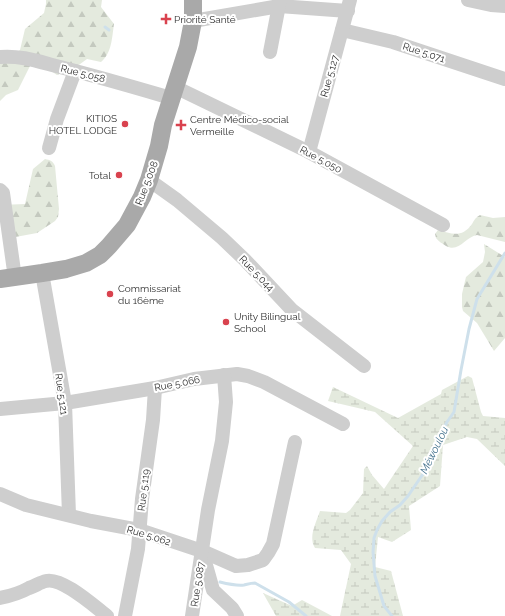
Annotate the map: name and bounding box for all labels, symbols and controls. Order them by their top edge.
marker: Priorité Santé [161,14,171,24]
place label: Priorité Santé [174,14,236,25]
street label: Rue 5.071 [401,40,447,65]
street label: Rue 5.127 [318,53,341,98]
street label: Rue 5.058 [59,63,106,84]
place label: KITIOS HOTEL LODGE [49,113,117,136]
place label: Centre Médico-social Vermeille [190,114,289,137]
marker: KITIOS HOTEL LODGE [120,119,130,129]
marker: Centre Médico-social Vermeille [175,119,187,131]
street label: Rue 5.050 [298,144,344,175]
street label: Rue 5.008 [133,160,160,207]
place label: Total [89,170,111,181]
marker: Total [114,170,124,180]
street label: Rue 5.044 [237,253,277,294]
place label: Commissariat du 16ème [118,283,182,306]
marker: Commissariat du 16ème [105,289,115,299]
place label: Unity Bilingual School [234,311,301,334]
marker: Unity Bilingual School [221,317,231,327]
street label: Rue 5.121 [53,373,70,416]
street label: Rue 5.066 [153,374,201,393]
water label: Méwoulou [417,424,451,476]
street label: Rue 5.119 [135,468,152,512]
street label: Rue 5.062 [125,524,172,547]
street label: Rue 5.087 [188,560,207,607]

